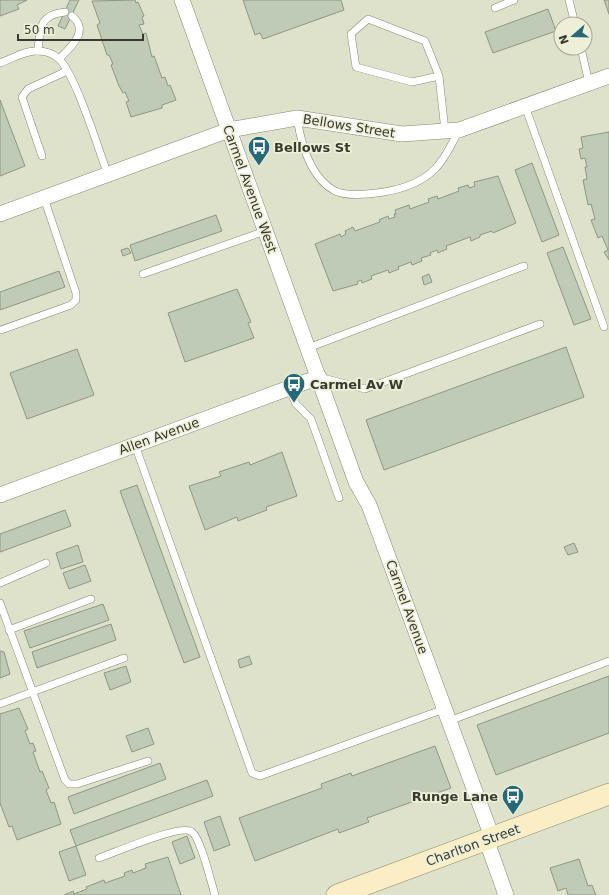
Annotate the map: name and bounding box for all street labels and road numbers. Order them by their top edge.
street label: Bellows Street [302,111,396,141]
street label: Carmel Avenue West [220,123,280,255]
street label: Allen Avenue [117,414,201,458]
street label: Carmel Avenue [383,558,431,656]
street label: Charlton Street [424,821,522,869]

